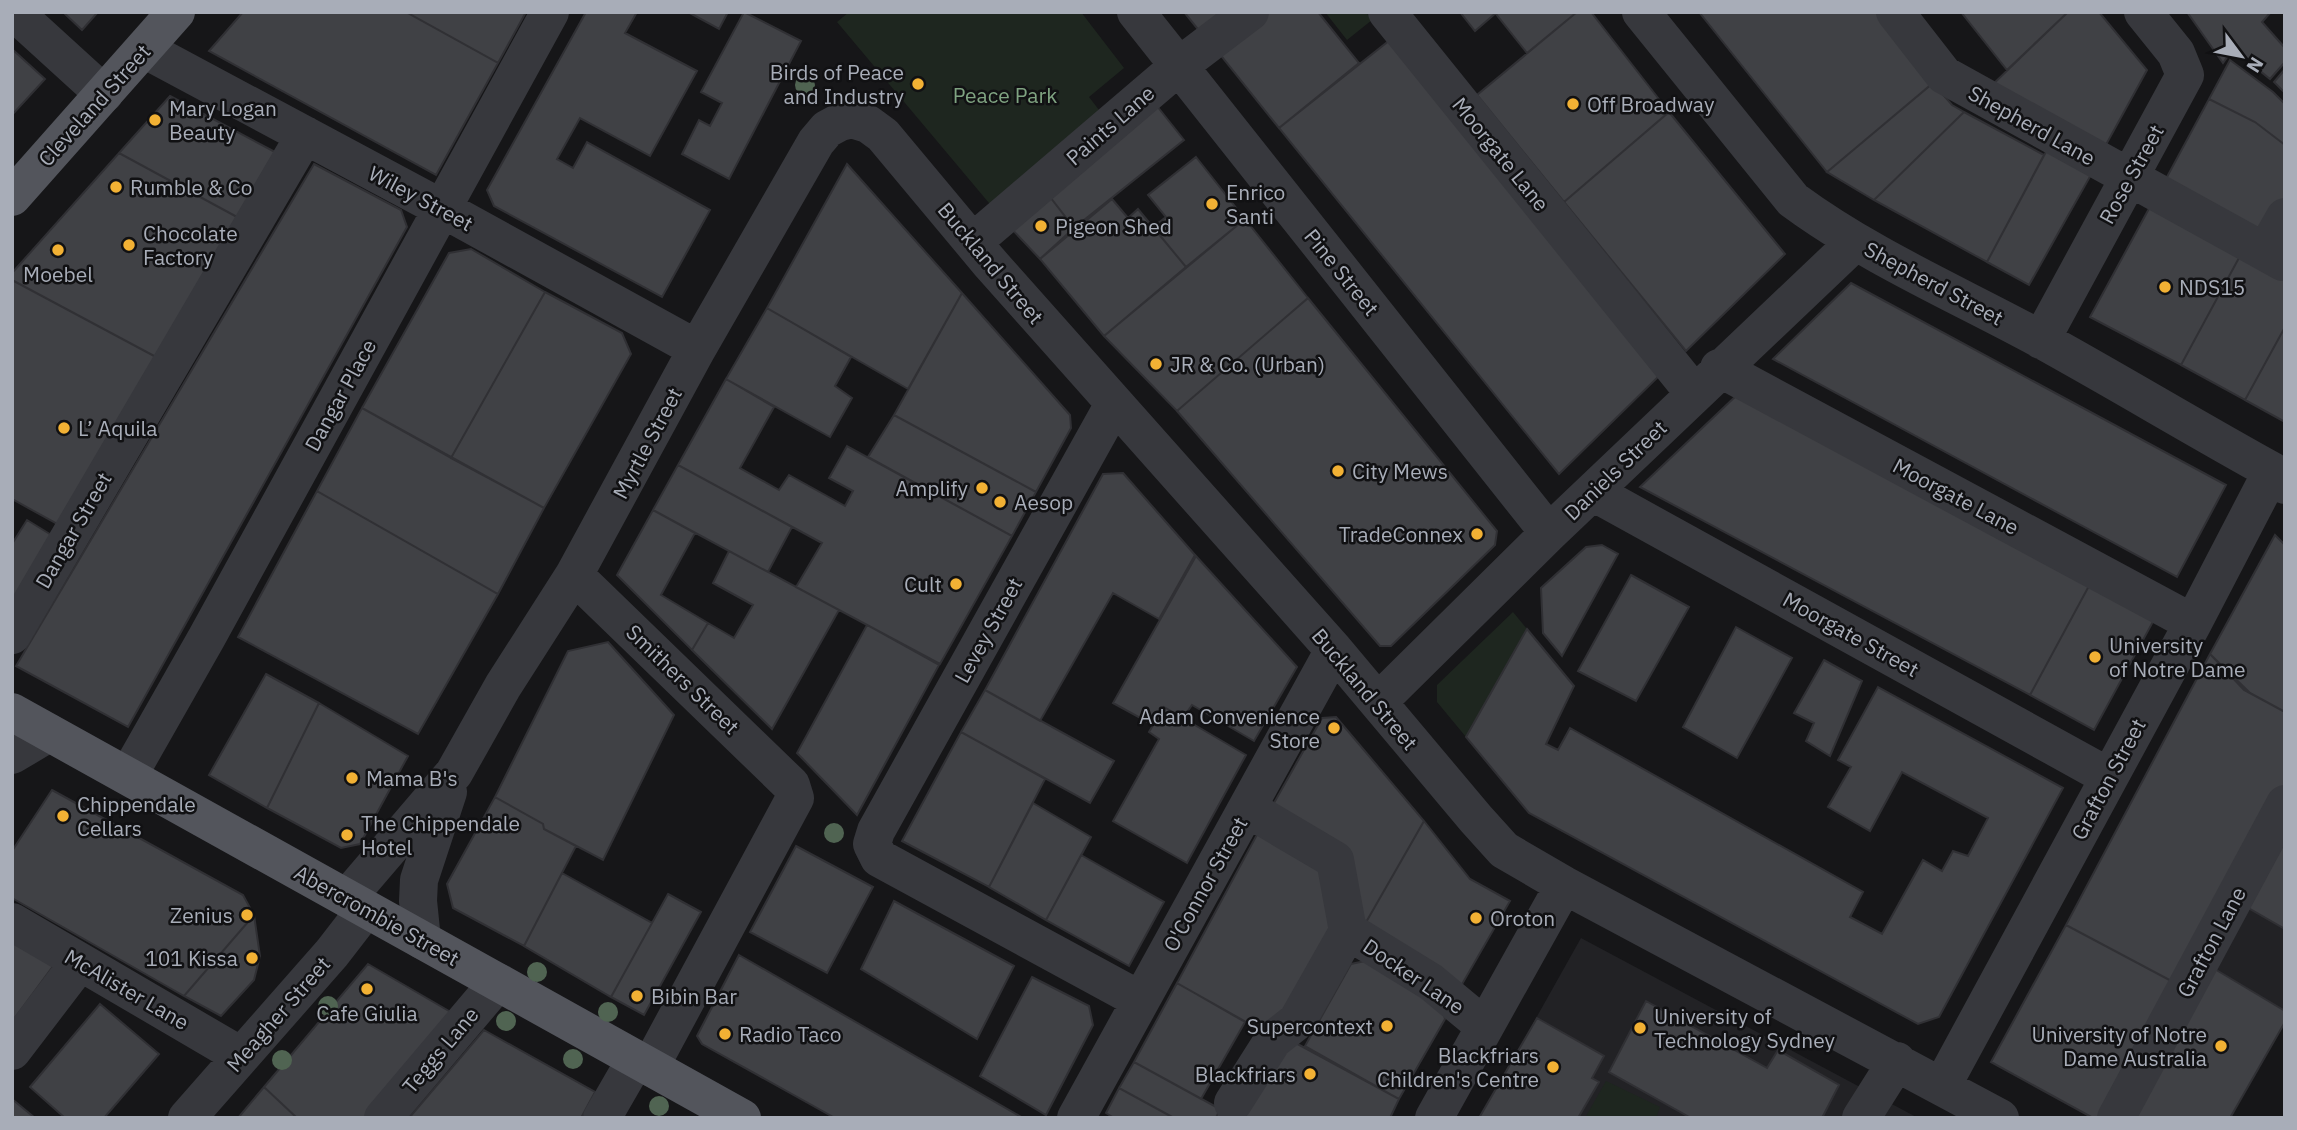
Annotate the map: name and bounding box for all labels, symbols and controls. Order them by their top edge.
north arrow [2206,21,2276,91]
street label: Cleveland Street [32,38,156,172]
text: N [2242,53,2269,77]
place label: Birds of Peace and Industry [770,58,905,110]
marker: Birds of Peace and Industry [910,76,926,92]
street label: Paints Lane [1060,79,1160,171]
street label: Shepherd Lane [1963,79,2101,171]
park label: Peace Park [953,81,1057,109]
place label: Off Broadway [1587,90,1715,118]
street label: Moorgate Lane [1446,91,1556,217]
place label: Mary Logan Beauty [169,94,277,146]
marker: Off Broadway [1565,96,1581,112]
marker: Mary Logan Beauty [147,112,163,128]
street label: Rose Street [2092,119,2170,229]
street label: Wiley Street [364,159,478,237]
place label: Rumble & Co [130,173,252,201]
place label: Enrico Santi [1226,178,1285,230]
marker: Rumble & Co [108,179,124,195]
street label: Buckland Street [932,196,1050,330]
marker: Enrico Santi [1204,196,1220,212]
place label: Pigeon Shed [1055,212,1172,240]
marker: Pigeon Shed [1033,218,1049,234]
place label: Chocolate Factory [143,219,238,271]
street label: Pine Street [1298,223,1386,321]
street label: Shepherd Street [1860,235,2008,331]
marker: Chocolate Factory [121,237,137,253]
marker: Moebel [50,242,66,258]
place label: Moebel [23,260,93,288]
place label: NDS15 [2179,273,2245,301]
marker: NDS15 [2157,279,2173,295]
street label: Dangar Place [298,334,382,456]
place label: JR & Co. (Urban) [1170,350,1325,378]
marker: JR & Co. (Urban) [1148,356,1164,372]
street label: Myrtle Street [606,382,688,504]
place label: L’ Aquila [78,414,158,442]
street label: Daniels Street [1558,414,1672,526]
marker: L’ Aquila [56,420,72,436]
street label: Moorgate Lane [1888,451,2024,541]
place label: City Mews [1352,457,1448,485]
marker: City Mews [1330,463,1346,479]
street label: Dangar Street [28,467,118,593]
place label: Amplify [896,474,969,502]
marker: Amplify [974,480,990,496]
place label: Aesop [1014,488,1073,516]
marker: Aesop [992,494,1008,510]
place label: TradeConnex [1339,520,1463,548]
marker: TradeConnex [1469,526,1485,542]
place label: Cult [904,570,942,598]
street label: Levey Street [948,572,1028,688]
marker: Cult [948,576,964,592]
street label: Moorgate Street [1778,585,1924,683]
street label: Smithers Street [620,618,746,740]
street label: Buckland Street [1306,622,1424,756]
place label: University of Notre Dame [2109,631,2246,683]
marker: University of Notre Dame [2087,649,2103,665]
place label: Adam Convenience Store [1139,702,1320,754]
street label: Grafton Street [2064,713,2152,845]
marker: Adam Convenience Store [1326,720,1342,736]
place label: Mama B's [366,764,458,792]
marker: Mama B's [344,770,360,786]
place label: Chippendale Cellars [77,790,196,842]
marker: Chippendale Cellars [55,808,71,824]
place label: The Chippendale Hotel [361,809,520,861]
street label: O'Connor Street [1156,812,1254,956]
marker: The Chippendale Hotel [339,827,355,843]
street label: Abercrombie Street [290,858,464,972]
street label: Grafton Lane [2170,882,2252,1002]
place label: Zenius [170,901,233,929]
place label: Oroton [1490,904,1555,932]
marker: Zenius [239,907,255,923]
marker: Oroton [1468,910,1484,926]
street label: Docker Lane [1358,932,1470,1020]
street label: McAlister Lane [60,942,194,1036]
place label: 101 Kissa [145,944,238,972]
street label: Meagher Street [220,950,336,1078]
marker: 101 Kissa [244,950,260,966]
marker: Cafe Giulia [359,981,375,997]
place label: Bibin Bar [651,982,737,1010]
marker: Bibin Bar [629,988,645,1004]
place label: Cafe Giulia [316,999,418,1027]
street label: Teggs Lane [396,1001,484,1099]
place label: University of Technology Sydney [1654,1002,1836,1054]
place label: Supercontext [1247,1012,1373,1040]
marker: Supercontext [1379,1018,1395,1034]
place label: Radio Taco [739,1020,842,1048]
marker: University of Technology Sydney [1632,1020,1648,1036]
place label: University of Notre Dame Australia [2031,1020,2207,1072]
marker: Radio Taco [717,1026,733,1042]
marker: University of Notre Dame Australia [2213,1038,2229,1054]
place label: Blackfriars Children's Centre [1377,1041,1539,1093]
marker: Blackfriars Children's Centre [1545,1059,1561,1075]
place label: Blackfriars [1195,1060,1296,1088]
marker: Blackfriars [1302,1066,1318,1082]

